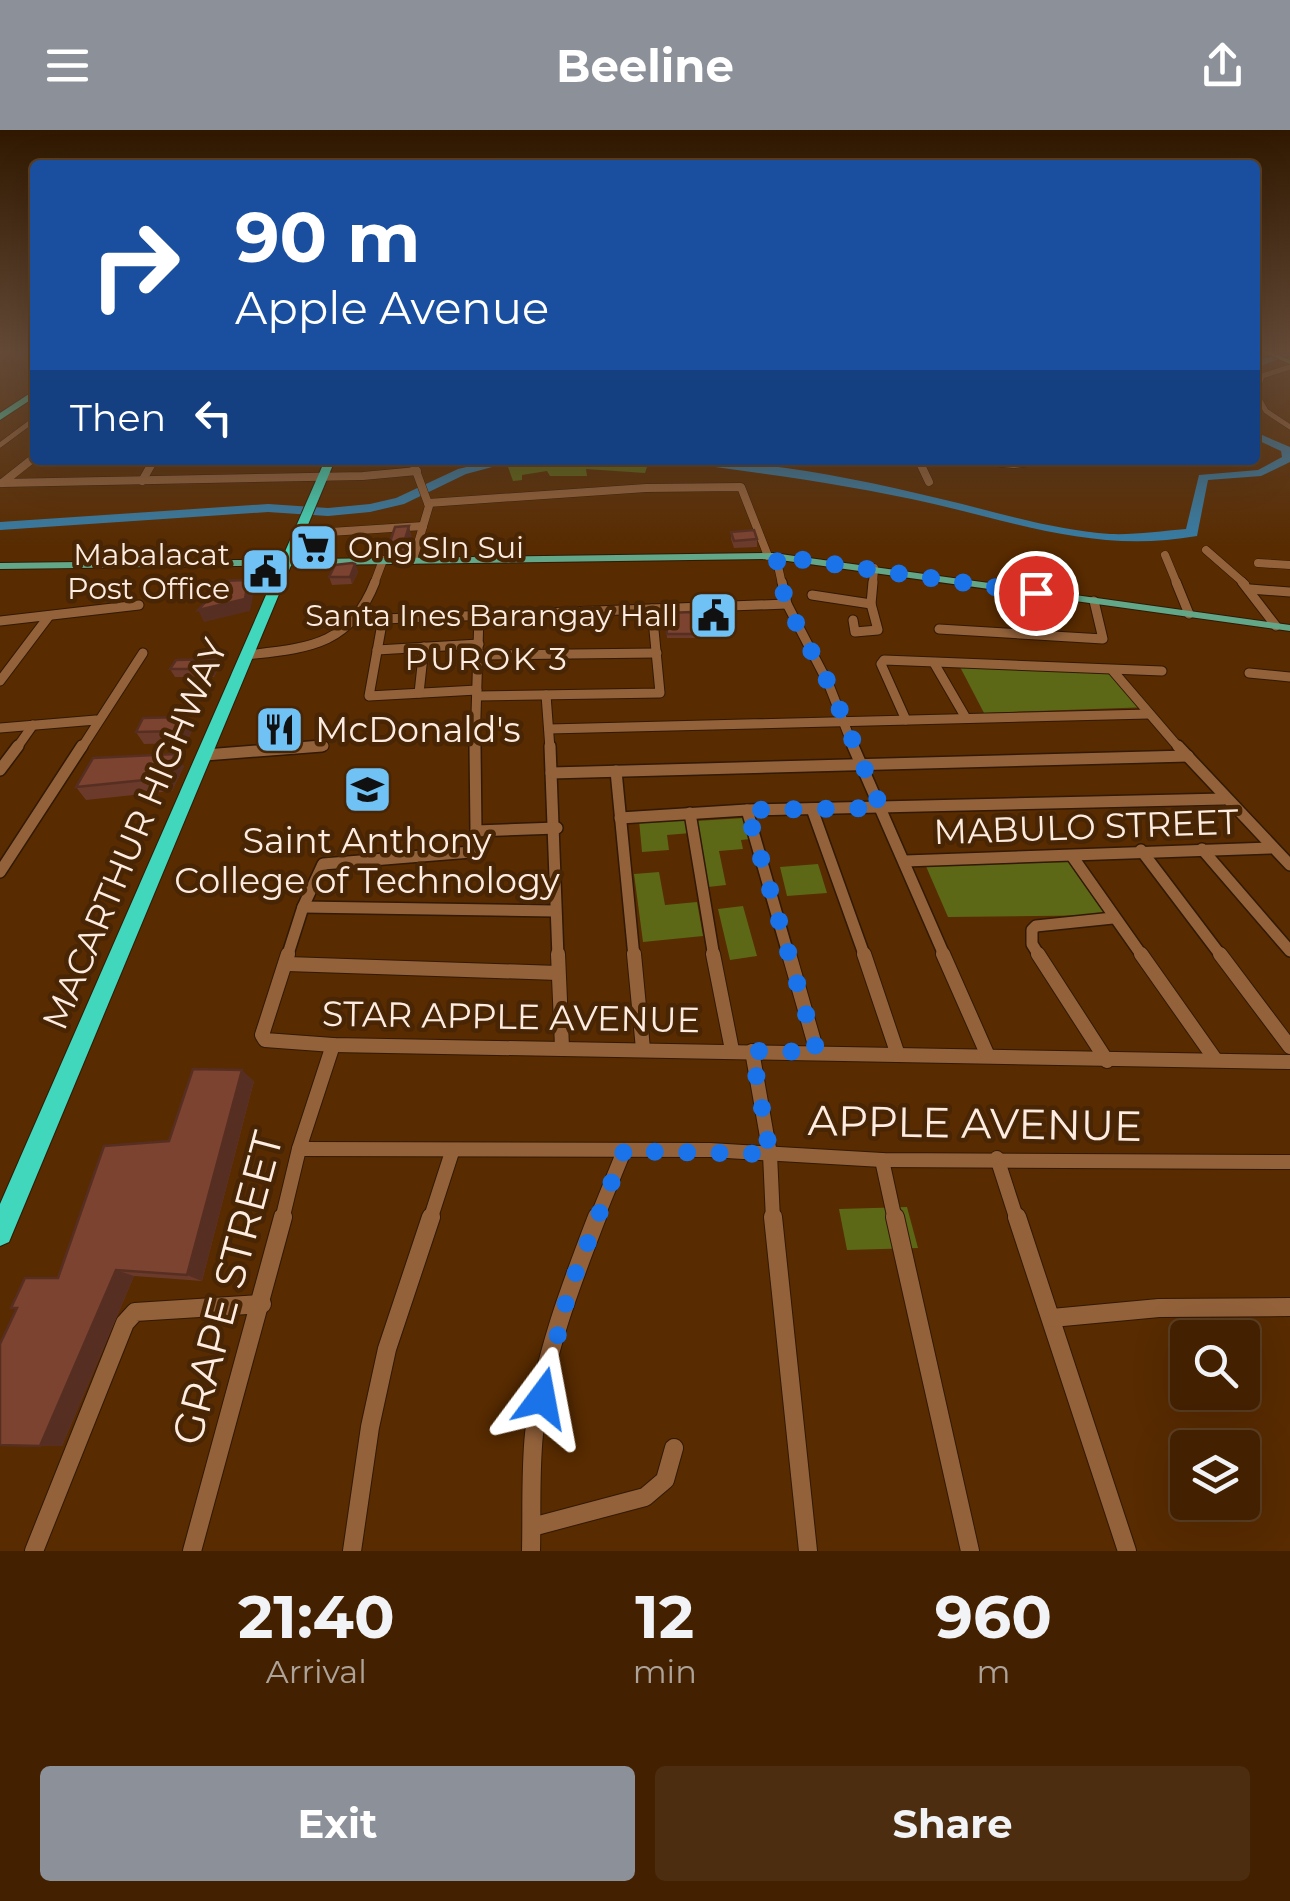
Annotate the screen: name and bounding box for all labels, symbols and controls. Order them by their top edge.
icon: menu [40,38,95,93]
text: Beeline [556,38,734,93]
icon: share [1195,38,1250,93]
text: 90 m [235,194,420,280]
icon: right [70,200,200,330]
text: Apple Avenue [235,280,549,335]
icon: left [186,390,241,445]
text: Then [70,394,166,441]
supermarket icon: Ong SIn Sui [287,522,339,574]
place label: Ong SIn Sui [348,529,524,566]
place label: Mabalacat Post Office [67,536,230,607]
public building icon: Mabalacat Post Office [239,546,291,598]
pin [994,551,1079,636]
icon: arrive [1009,566,1064,621]
public building icon: Santa Ines Barangay Hall [687,590,739,642]
place label: Santa Ines Barangay Hall [305,597,678,634]
street label: MACARTHUR HIGHWAY [33,631,237,1036]
district label: PUROK 3 [405,639,569,678]
restaurant icon: McDonald's [254,704,306,756]
place label: McDonald's [315,708,521,751]
school or university icon: Saint Anthony College of Technology [341,763,393,815]
street label: MABULO STREET [933,800,1239,853]
place label: Saint Anthony College of Technology [174,819,560,902]
street label: STAR APPLE AVENUE [322,992,700,1041]
street label: APPLE AVENUE [807,1094,1143,1152]
street label: GRAPE STREET [160,1126,294,1450]
map controls [1170,1320,1260,1520]
button: search [1170,1320,1260,1410]
position arrow [490,1346,594,1450]
button: layers [1170,1430,1260,1520]
text: 21:40 [238,1580,395,1653]
text: 12 [635,1580,694,1653]
text: 960 [935,1580,1052,1653]
text: Arrival [266,1652,367,1691]
text: min [633,1652,697,1691]
text: m [976,1652,1010,1691]
button: Exit [40,1766,635,1881]
button: Share [655,1766,1250,1881]

